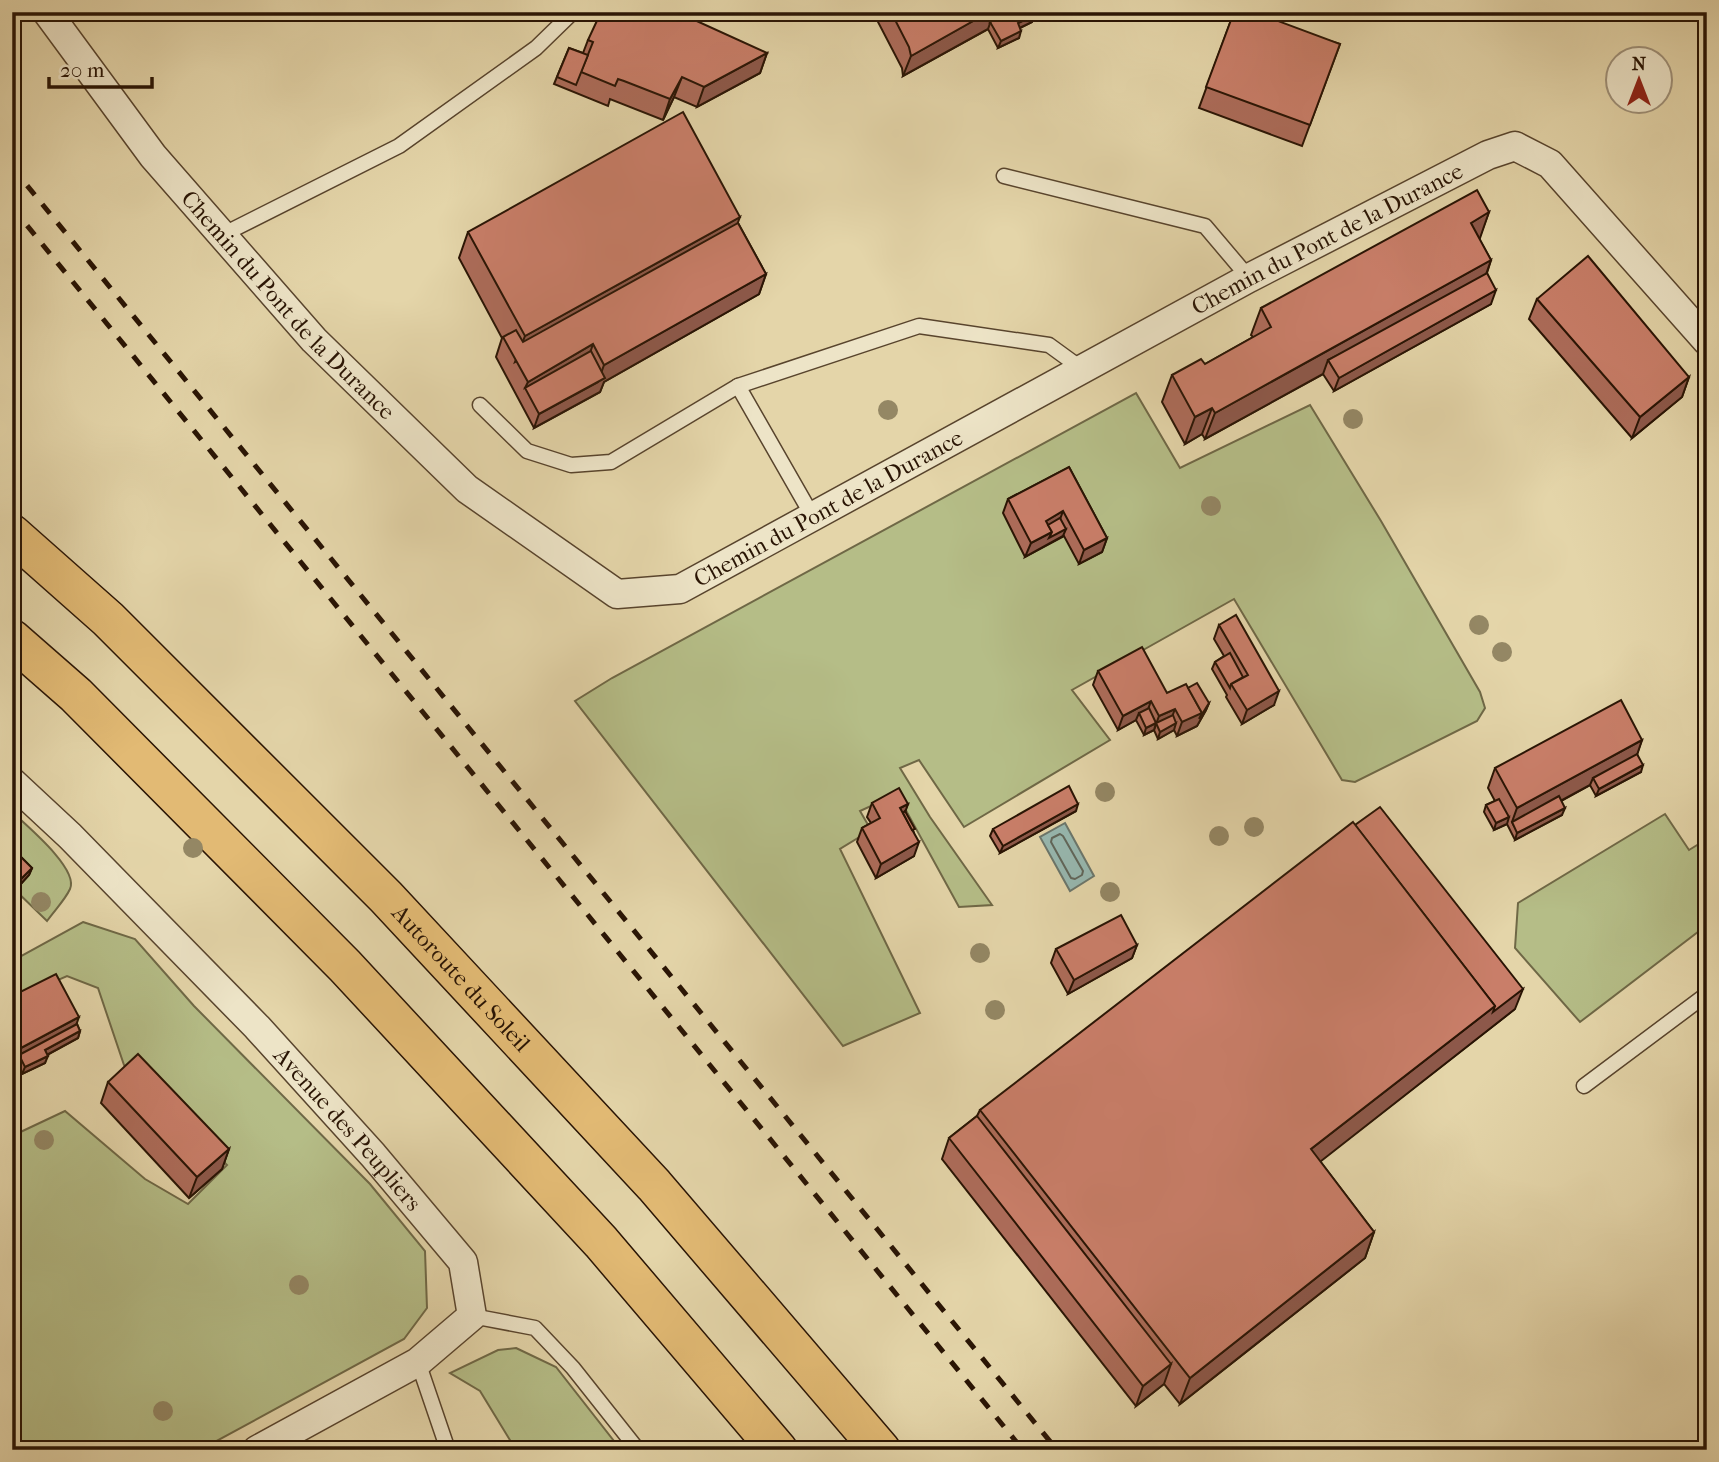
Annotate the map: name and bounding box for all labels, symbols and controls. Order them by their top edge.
scale bar [49,46,152,90]
north arrow [1604,46,1674,116]
text: N [1632,53,1647,75]
text: 20 m [60,58,105,82]
street label: Chemin du Pont de la Durance [1187,157,1467,320]
street label: Chemin du Pont de la Durance [176,185,401,425]
street label: Chemin du Pont de la Durance [689,424,967,592]
street label: Autoroute du Soleil [386,898,537,1057]
street label: Avenue des Peupliers [268,1041,427,1216]

